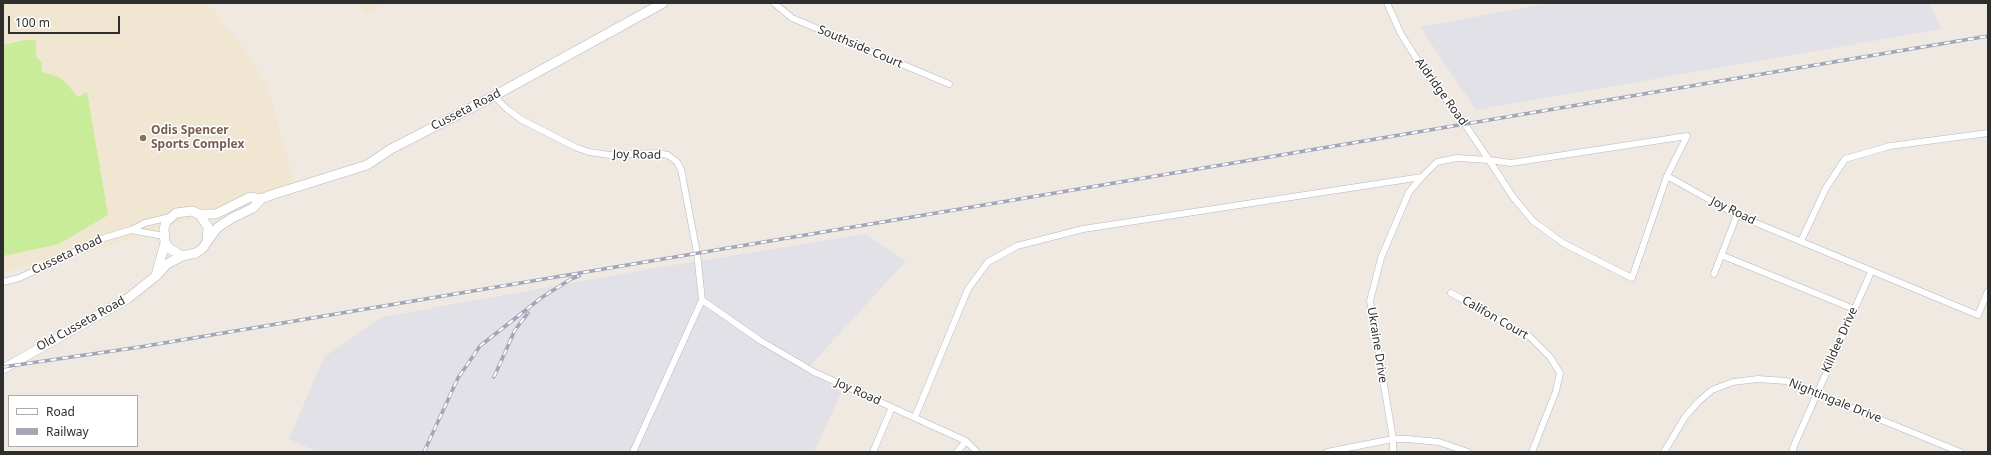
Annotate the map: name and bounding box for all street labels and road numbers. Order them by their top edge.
street label: Southside Court [815,23,905,71]
street label: Aldridge Road [1412,56,1470,128]
street label: Cusseta Road [429,86,503,134]
street label: Joy Road [613,147,661,163]
street label: Joy Road [1708,194,1758,228]
street label: Cusseta Road [29,232,105,278]
street label: Califon Court [1459,293,1531,343]
street label: Old Cusseta Road [34,294,128,354]
street label: Killdee Drive [1819,305,1861,375]
street label: Ukraine Drive [1364,306,1390,384]
street label: Joy Road [833,376,883,408]
street label: Nightingale Drive [1787,376,1883,426]

